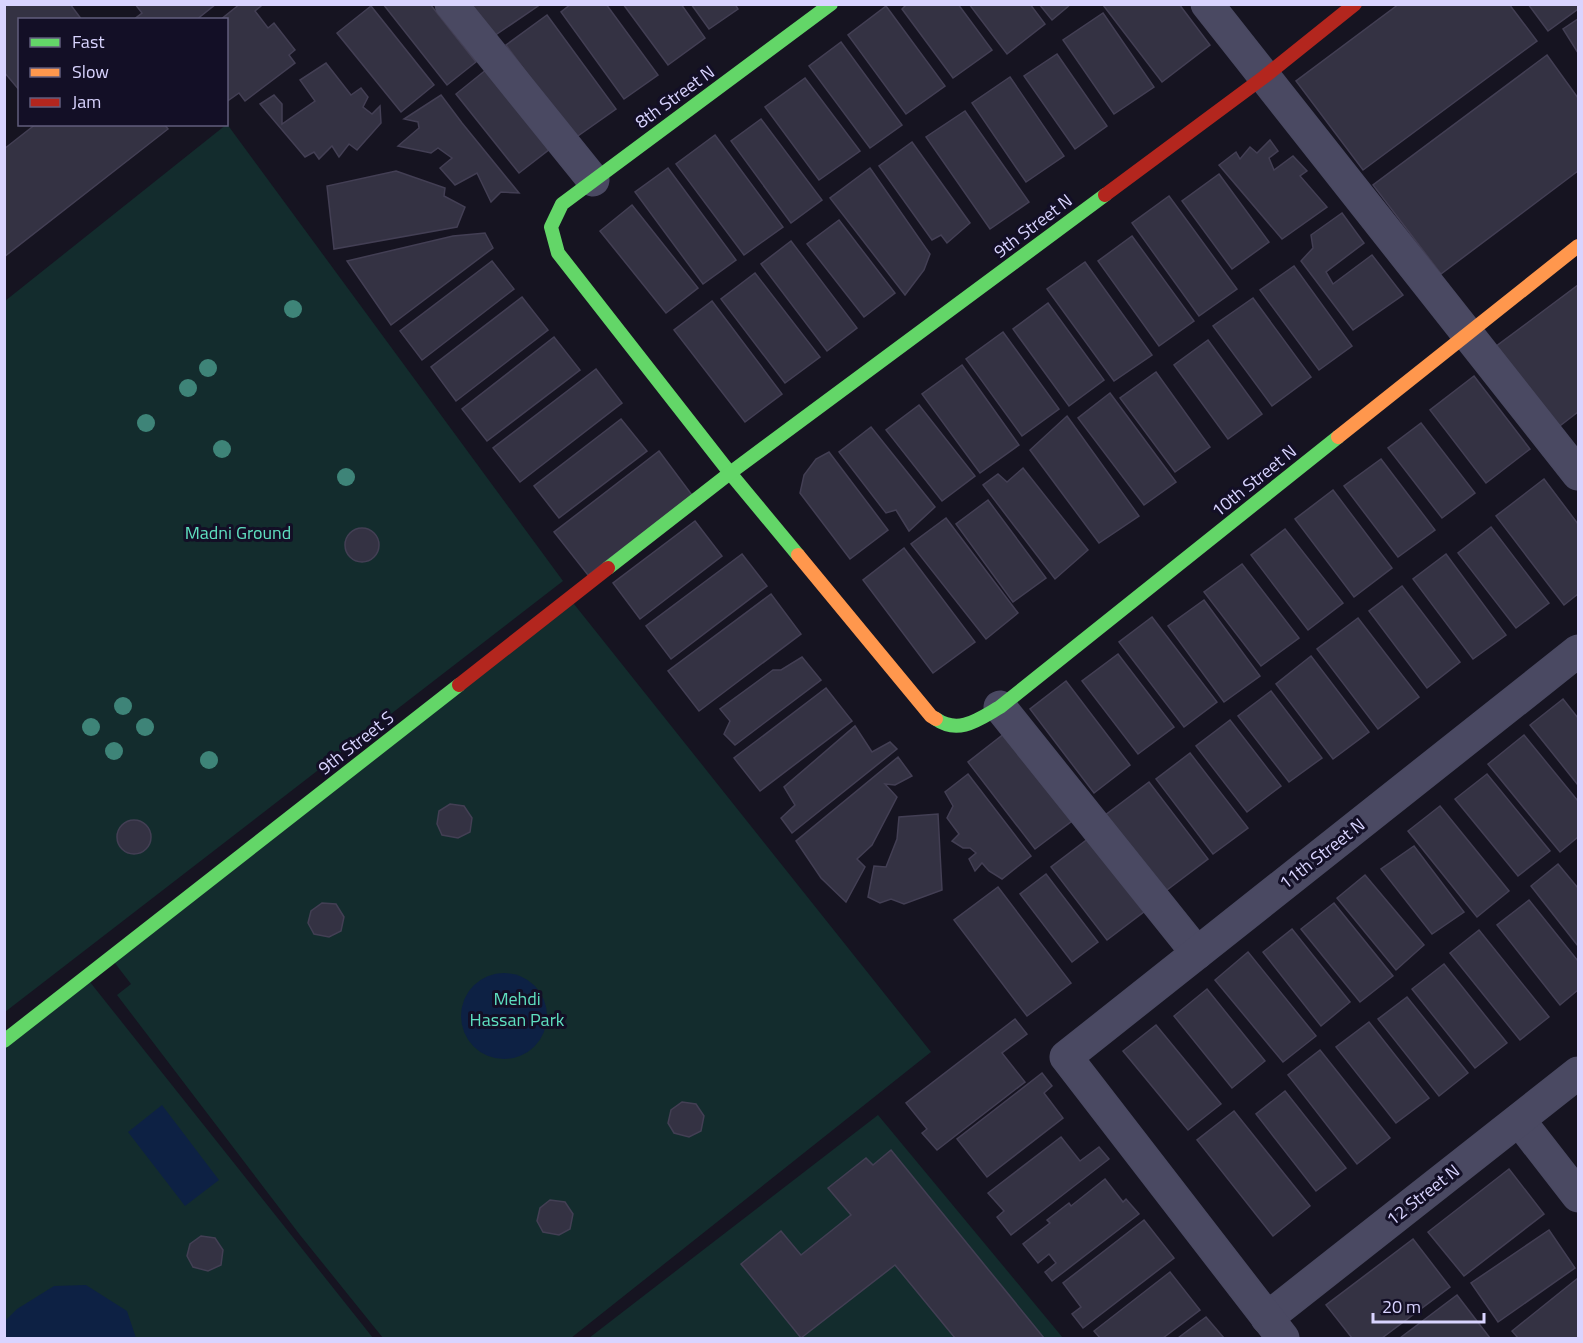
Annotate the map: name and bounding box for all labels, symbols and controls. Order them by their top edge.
legend [18,18,228,126]
text: Fast [72,28,105,55]
text: Slow [72,58,109,85]
street label: 8th Street N [629,58,720,135]
text: Jam [72,88,101,115]
street label: 9th Street N [988,187,1078,264]
street label: 10th Street N [1205,438,1302,523]
park label: Madni Ground [185,519,291,546]
street label: 9th Street S [312,704,400,781]
street label: 11th Street N [1273,811,1370,896]
park label: Mehdi Hassan Park [469,985,565,1033]
street label: 12 Street N [1380,1157,1465,1232]
scale bar [1373,1286,1484,1324]
text: 20 m [1382,1293,1421,1320]

